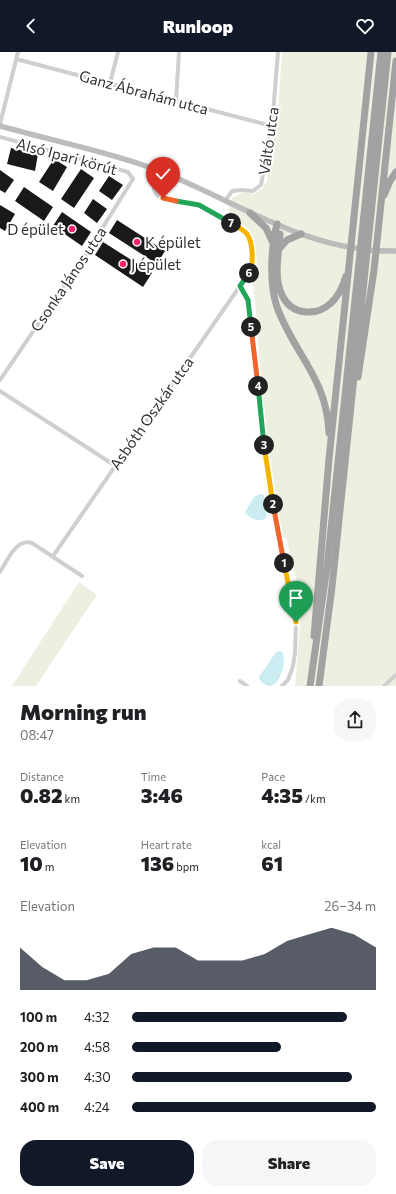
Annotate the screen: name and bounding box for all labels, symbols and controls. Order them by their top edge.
icon: back [20,15,42,37]
text: Runloop [163,15,233,37]
icon: heart [354,15,376,37]
street label: Ganz Ábrahám utca [78,65,211,118]
street label: Váltó utca [254,106,282,176]
street label: Alsó Ipari körút [15,134,119,178]
pin [146,157,180,198]
icon: check [152,163,174,185]
pin: 7 [221,213,241,233]
text: 7 [228,216,234,229]
place label: D épület [7,220,64,238]
street label: Csonka János utca [26,223,110,335]
marker: D épület [67,224,77,234]
place label: K épület [145,233,201,251]
marker: K épület [132,237,142,247]
place label: J épület [131,255,181,273]
marker: J épület [118,259,128,269]
pin: 6 [239,263,259,283]
text: 6 [246,266,252,279]
pin: 5 [241,317,261,337]
text: 5 [248,320,254,333]
street label: Asbóth Oszkár utca [105,353,197,473]
pin: 4 [248,376,268,396]
text: 4 [255,379,261,392]
pin: 3 [254,435,274,455]
text: 3 [261,438,267,451]
pin: 2 [263,494,283,514]
text: 2 [270,497,276,510]
pin: 1 [274,553,294,573]
text: 1 [282,556,286,569]
pin [279,581,313,622]
icon: arrive [285,587,307,609]
text: Morning run [20,698,147,725]
button: share [334,699,376,741]
text: 08:47 [20,727,54,743]
text: Distance [20,770,64,783]
text: Time [141,770,166,783]
text: Pace [261,770,285,783]
text: 0.82 [20,783,62,807]
text: 3:46 [141,783,183,807]
text: 4:35 [261,783,303,807]
text: km [62,792,80,805]
text: /km [303,792,325,805]
text: Elevation [20,838,66,851]
text: Heart rate [141,838,192,851]
text: kcal [261,838,281,851]
text: 10 [20,851,43,875]
text: 136 [141,851,174,875]
text: 61 [261,851,283,875]
text: m [43,860,54,873]
text: bpm [174,860,199,873]
text: Elevation [20,898,75,914]
text: 26–34 m [324,898,376,914]
text: 100 m [20,1009,57,1025]
text: 4:32 [84,1009,109,1025]
text: 200 m [20,1039,58,1055]
text: 4:58 [84,1039,110,1055]
text: 300 m [20,1069,59,1085]
text: 4:30 [84,1069,111,1085]
text: 400 m [20,1099,59,1115]
text: 4:24 [84,1099,110,1115]
button: Save [20,1140,194,1186]
button: Share [202,1140,376,1186]

